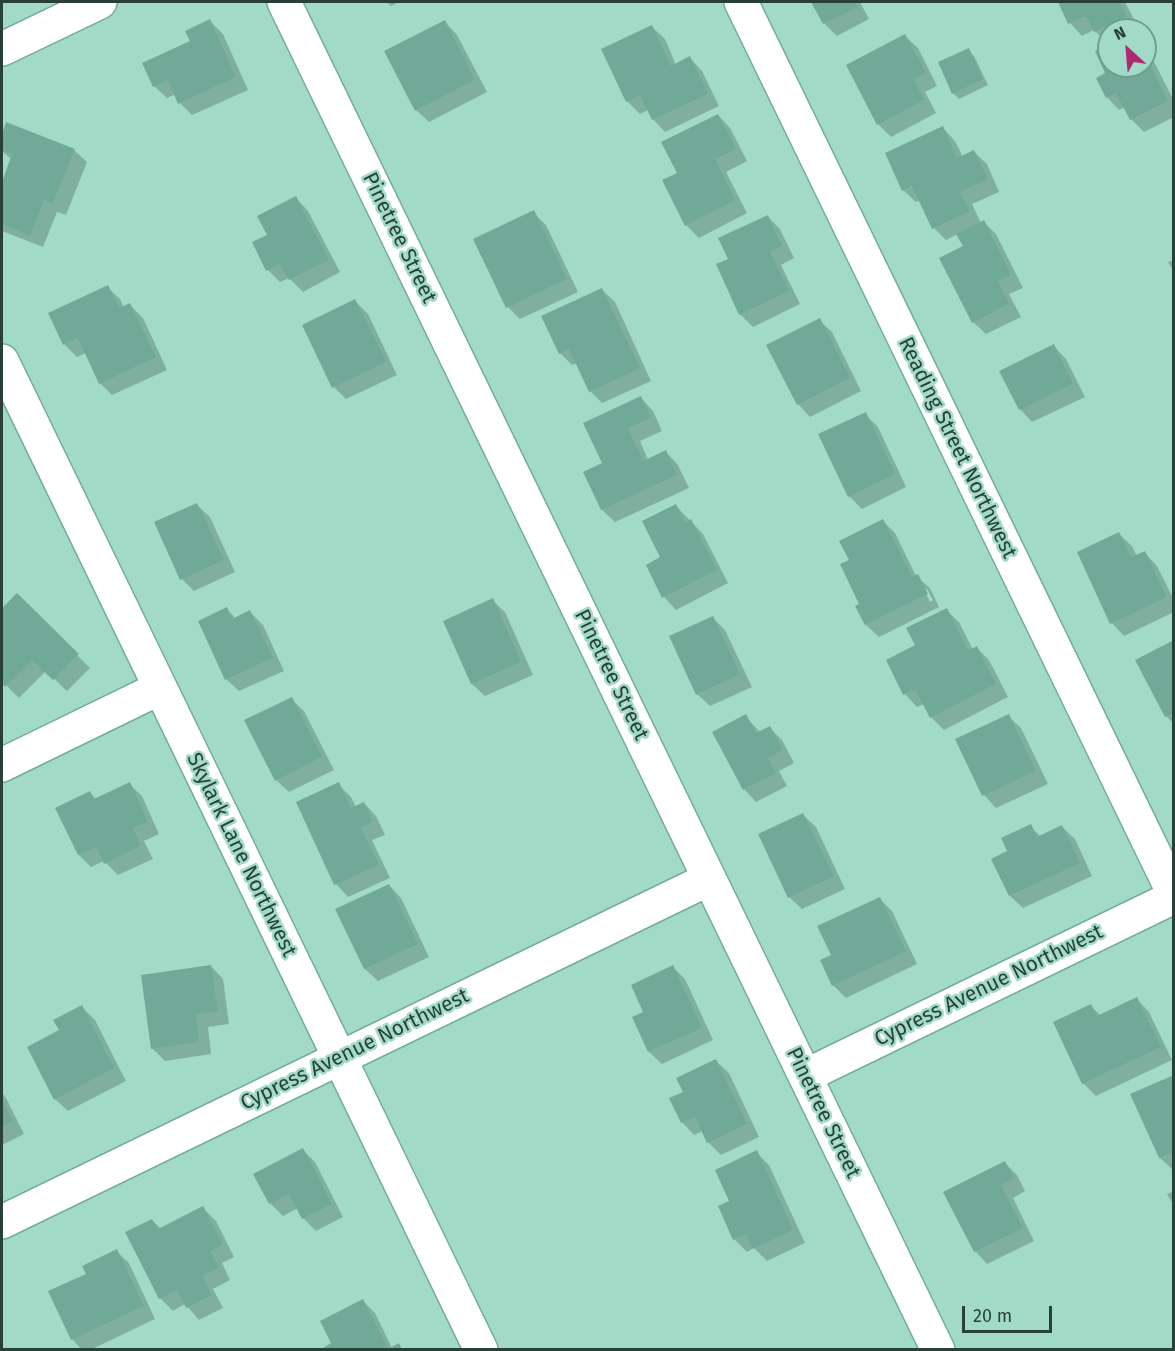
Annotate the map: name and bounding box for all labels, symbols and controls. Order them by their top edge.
north arrow [1097,18,1157,78]
text: N [1111,22,1129,44]
street label: Pinetree Street [356,169,442,307]
street label: Reading Street Northwest [892,333,1022,563]
street label: Pinetree Street [568,606,654,744]
street label: Skylark Lane Northwest [181,749,301,961]
street label: Cypress Avenue Northwest [871,920,1107,1052]
street label: Cypress Avenue Northwest [237,984,473,1116]
street label: Pinetree Street [780,1044,866,1182]
scale bar [965,1294,1055,1332]
text: 20 m [973,1305,1012,1327]

